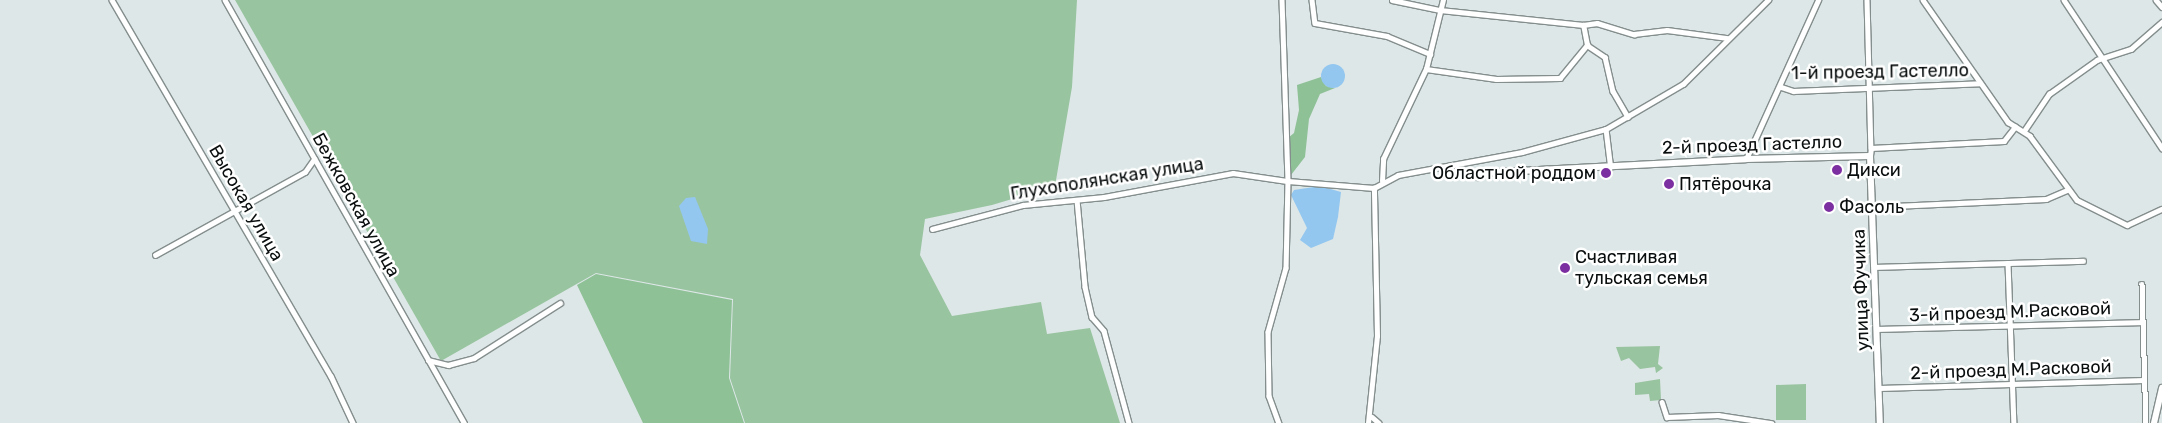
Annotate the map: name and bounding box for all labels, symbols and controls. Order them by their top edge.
street label: 1-й проезд Гастелло [1791,60,1969,84]
street label: Бежковская улица [307,129,405,281]
street label: 2-й проезд Гастелло [1662,131,1842,159]
street label: Высокая улица [204,141,288,265]
street label: Глухополянская улица [1009,153,1205,205]
place label: Дикси [1847,159,1901,181]
place label: Областной роддом [1432,162,1596,184]
marker: Дикси [1831,164,1843,176]
marker: Областной роддом [1600,167,1612,179]
place label: Пятёрочка [1679,173,1772,195]
marker: Пятёрочка [1663,178,1675,190]
place label: Фасоль [1839,196,1904,218]
marker: Фасоль [1823,201,1835,213]
street label: улица Фучика [1848,229,1874,351]
place label: Счастливая тульская семья [1575,247,1708,290]
marker: Счастливая тульская семья [1559,262,1571,274]
street label: 3-й проезд М.Расковой [1909,298,2111,326]
street label: 2-й проезд М.Расковой [1910,356,2112,384]

